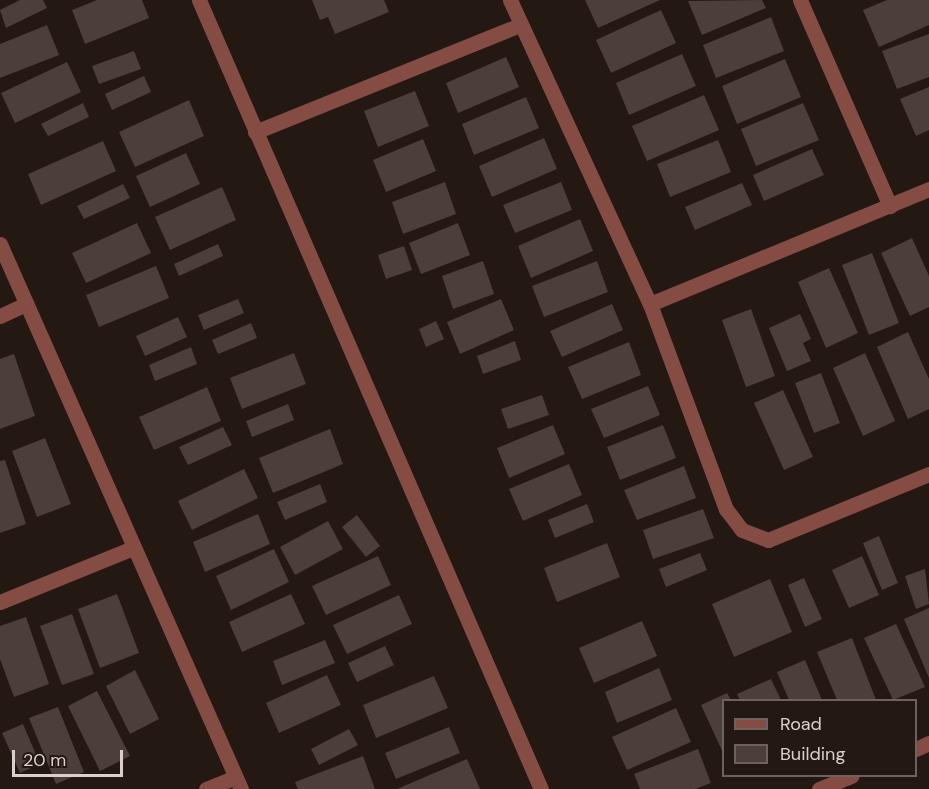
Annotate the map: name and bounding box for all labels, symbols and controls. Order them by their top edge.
legend [722,699,917,777]
text: Road [780,712,822,736]
scale bar [15,738,126,776]
text: Building [780,742,845,766]
text: 20 m [23,748,66,772]

